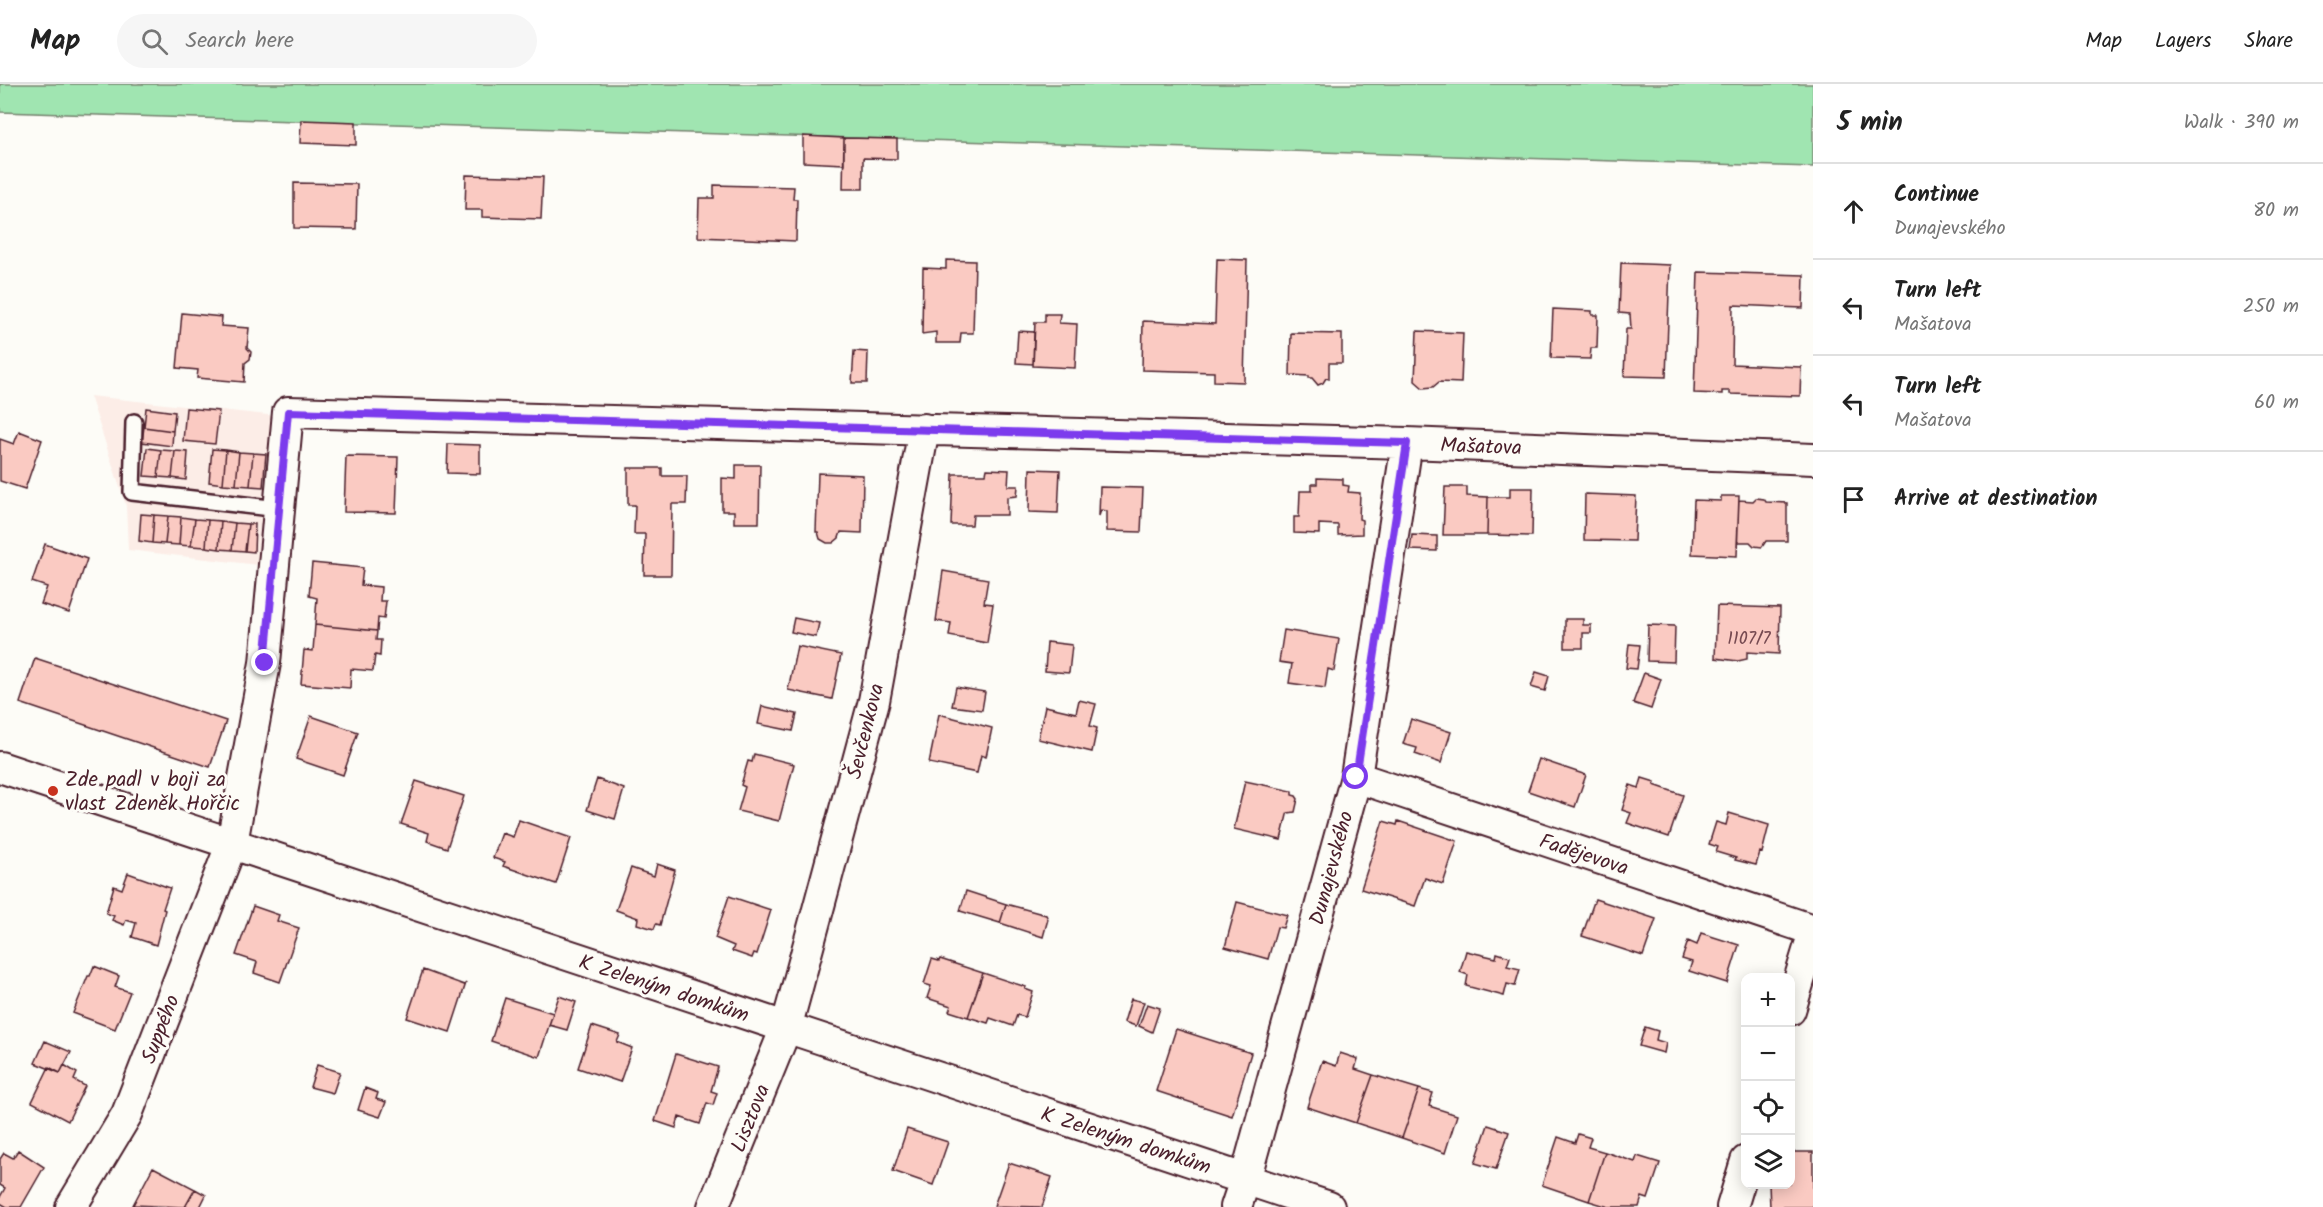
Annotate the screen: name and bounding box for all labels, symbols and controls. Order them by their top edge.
search box [117,14,537,68]
text: Map [30,19,81,64]
text: Search here [186,24,294,59]
icon: search [138,25,171,58]
text: Map [2085,25,2122,58]
text: Layers [2155,25,2211,58]
text: Share [2244,25,2293,58]
text: 5 min [1837,102,1903,144]
text: Walk · 390 m [2184,107,2299,139]
text: Continue [1894,178,1979,213]
icon: ahead [1837,195,1870,228]
text: 80 m [2253,195,2299,227]
text: Dunajevského [1894,213,2006,245]
text: Turn left [1894,274,1981,309]
icon: left [1837,291,1870,324]
text: 250 m [2243,291,2299,323]
text: Mašatova [1894,309,1972,341]
text: Turn left [1894,370,1981,405]
icon: left [1837,387,1870,420]
text: 60 m [2254,387,2299,419]
text: Mašatova [1894,405,1972,437]
street label: Mašatova [1440,430,1522,465]
text: Arrive at destination [1894,482,2097,517]
icon: arrive [1837,483,1870,516]
house number: 1107/7 [1727,625,1771,654]
route end [251,649,277,675]
street label: Ševčenkova [839,680,894,783]
route start [1342,763,1368,789]
place label: Zde padl v boji za vlast Zdeněk Hořčic [65,764,240,821]
marker: Zde padl v boji za vlast Zdeněk Hořčic [46,784,60,798]
street label: Dunajevského [1301,808,1364,929]
street label: Fadějevova [1535,825,1633,885]
street label: K Zeleným domkům [574,946,753,1033]
map controls [1741,973,1795,1189]
button: + [1741,973,1795,1027]
street label: Suppého [133,990,190,1069]
button: − [1741,1027,1795,1081]
street label: Lisztova [723,1079,780,1158]
button: locate [1741,1081,1795,1135]
street label: K Zeleným domkům [1036,1098,1215,1185]
button: layers [1741,1135,1795,1189]

